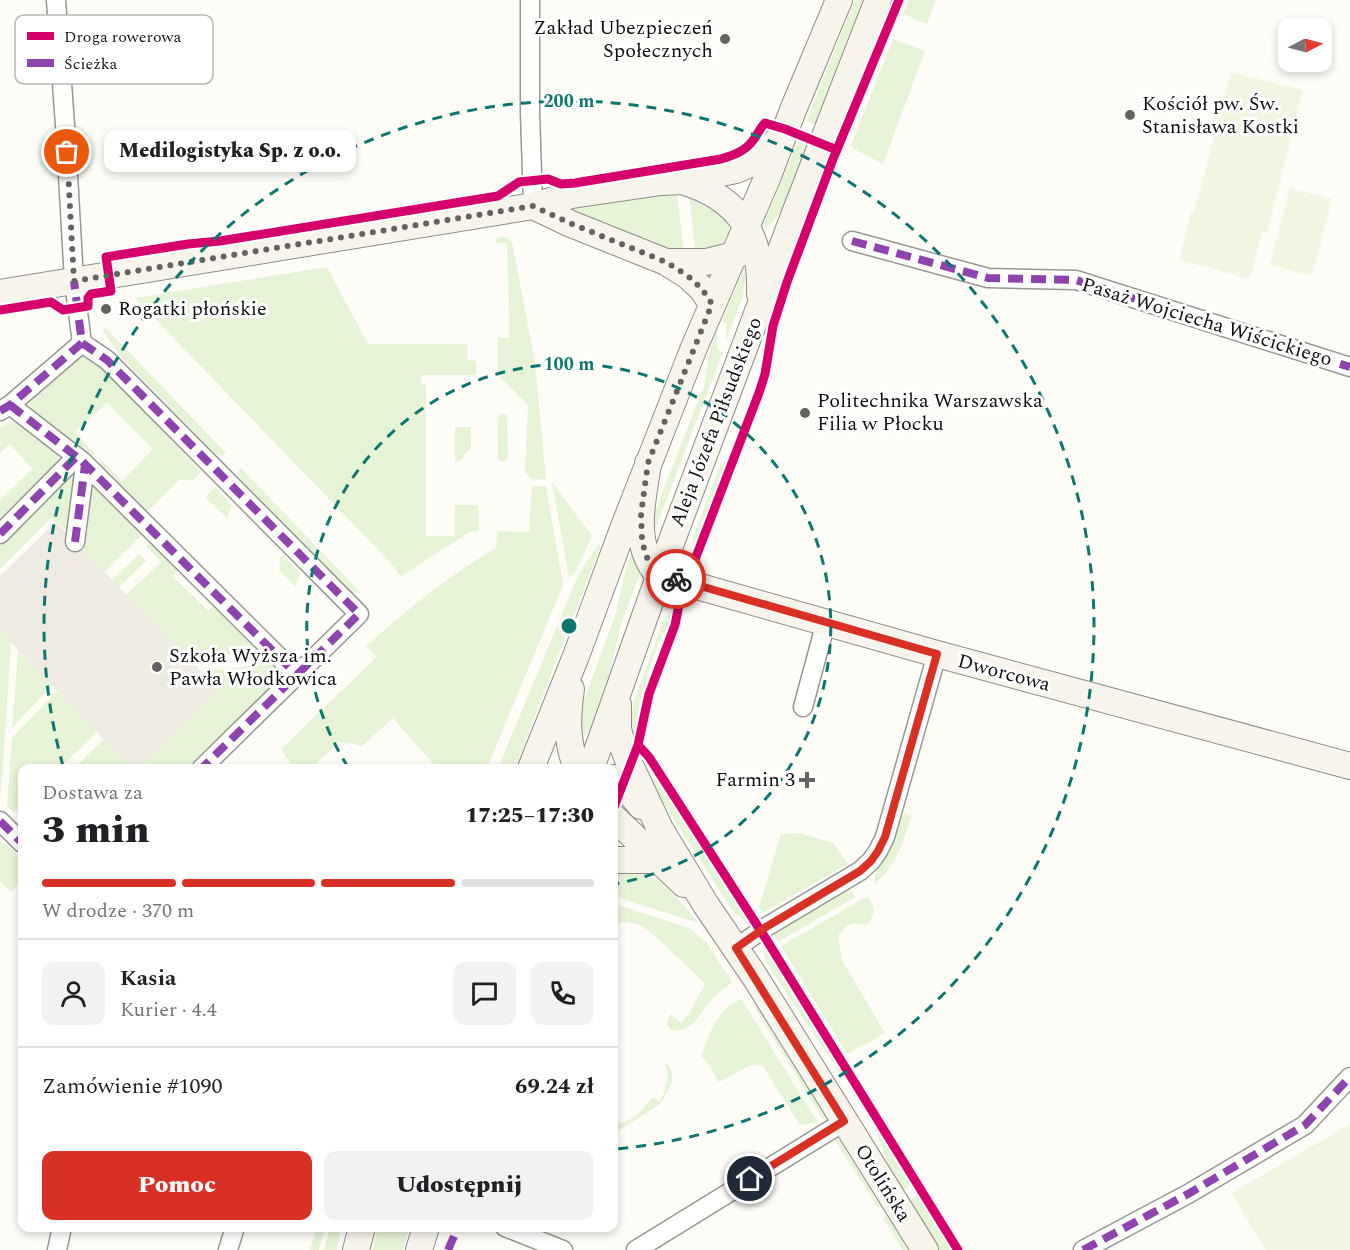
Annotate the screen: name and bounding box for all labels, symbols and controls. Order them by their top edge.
place label: Zakład Ubezpieczeń Społecznych [534,13,713,66]
legend [15,15,213,84]
north arrow [1278,18,1332,72]
map controls [1278,18,1332,72]
text: Droga rowerowa [64,25,182,49]
marker: Zakład Ubezpieczeń Społecznych [718,32,732,46]
text: Ścieżka [64,52,117,76]
text: 200 m [543,88,595,115]
place label: Kościół pw. Św. Stanisława Kostki [1142,89,1299,142]
marker: Kościół pw. Św. Stanisława Kostki [1123,108,1137,122]
pin [41,126,92,177]
callout: Medilogistyka Sp. z o.o. [103,131,355,173]
icon: bag [50,135,83,168]
text: Medilogistyka Sp. z o.o. [119,136,341,166]
street label: Pasaż Wojciecha Wiścickiego [1078,270,1336,374]
place label: Rogatki płońskie [118,294,267,324]
marker: Rogatki płońskie [99,302,113,316]
street label: Aleja Józefa Piłsudskiego [662,313,770,531]
text: 100 m [543,351,595,378]
place label: Politechnika Warszawska Filia w Płocku [817,386,1043,439]
marker: Politechnika Warszawska Filia w Płocku [798,406,812,420]
courier [646,549,706,609]
icon: bike [660,563,693,596]
centre of rings [559,616,579,636]
place label: Szkoła Wyższa im. Pawła Włodkowica [169,641,337,694]
street label: Dworcowa [954,646,1054,700]
marker: Szkoła Wyższa im. Pawła Włodkowica [150,660,164,674]
place label: Farmin 3 [715,765,795,795]
marker: Farmin 3 [800,773,814,787]
text: Dostawa za [42,778,143,808]
text: 17:25–17:30 [465,799,594,832]
text: 3 min [42,801,150,860]
text: W drodze · 370 m [42,896,194,926]
button: person [42,962,105,1025]
text: Kasia [120,962,176,995]
button: chat [453,962,516,1025]
button: phone [531,962,594,1025]
text: Kurier · 4.4 [120,995,217,1025]
text: Zamówienie #1090 [42,1070,223,1103]
text: 69.24 zł [515,1070,594,1103]
street label: Otolińska [847,1138,919,1228]
button: Pomoc [42,1151,312,1220]
button: Udostępnij [324,1151,594,1220]
pin [724,1153,775,1204]
icon: home [733,1162,766,1195]

